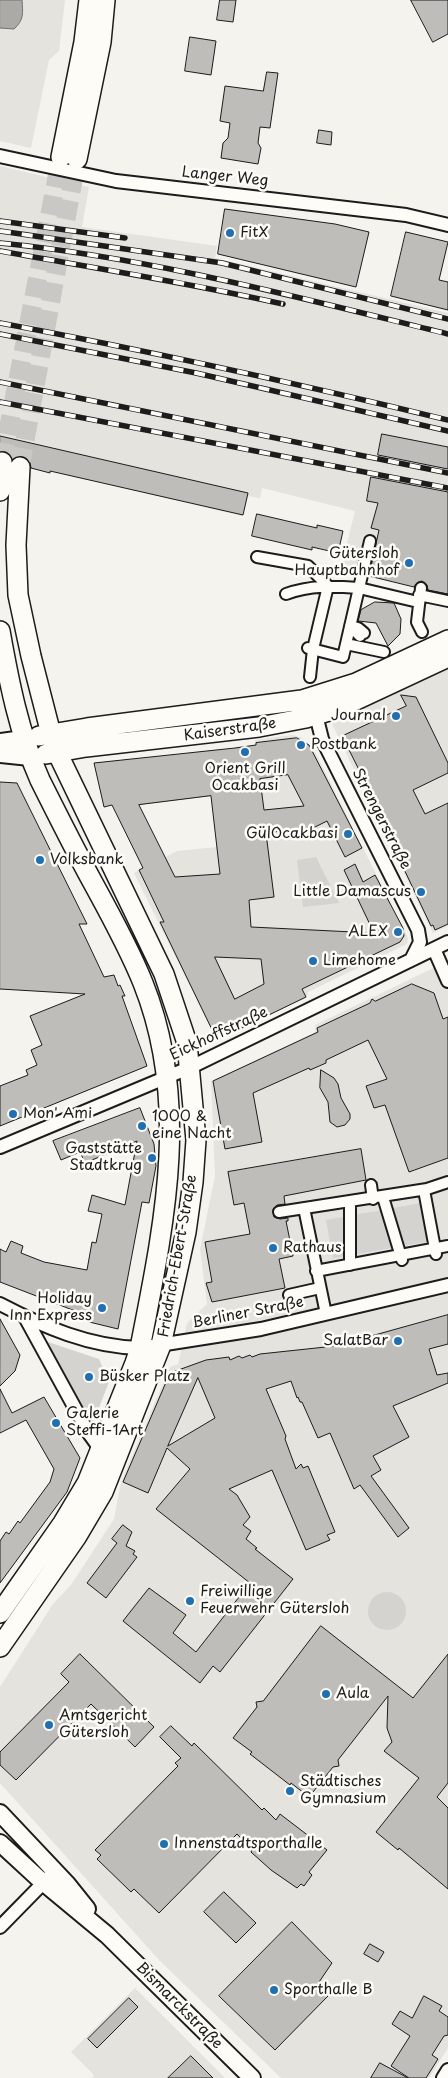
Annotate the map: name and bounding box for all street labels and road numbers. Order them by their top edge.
street label: Langer Weg [181,164,269,190]
street label: Kaiserstraße [183,715,277,745]
street label: Strengerstraße [348,765,414,873]
street label: Eickhoffstraße [167,1003,271,1065]
street label: Friedrich-Ebert-Straße [155,1173,201,1339]
street label: Berliner Straße [191,1293,305,1333]
street label: Bismarckstraße [132,1959,226,2053]

